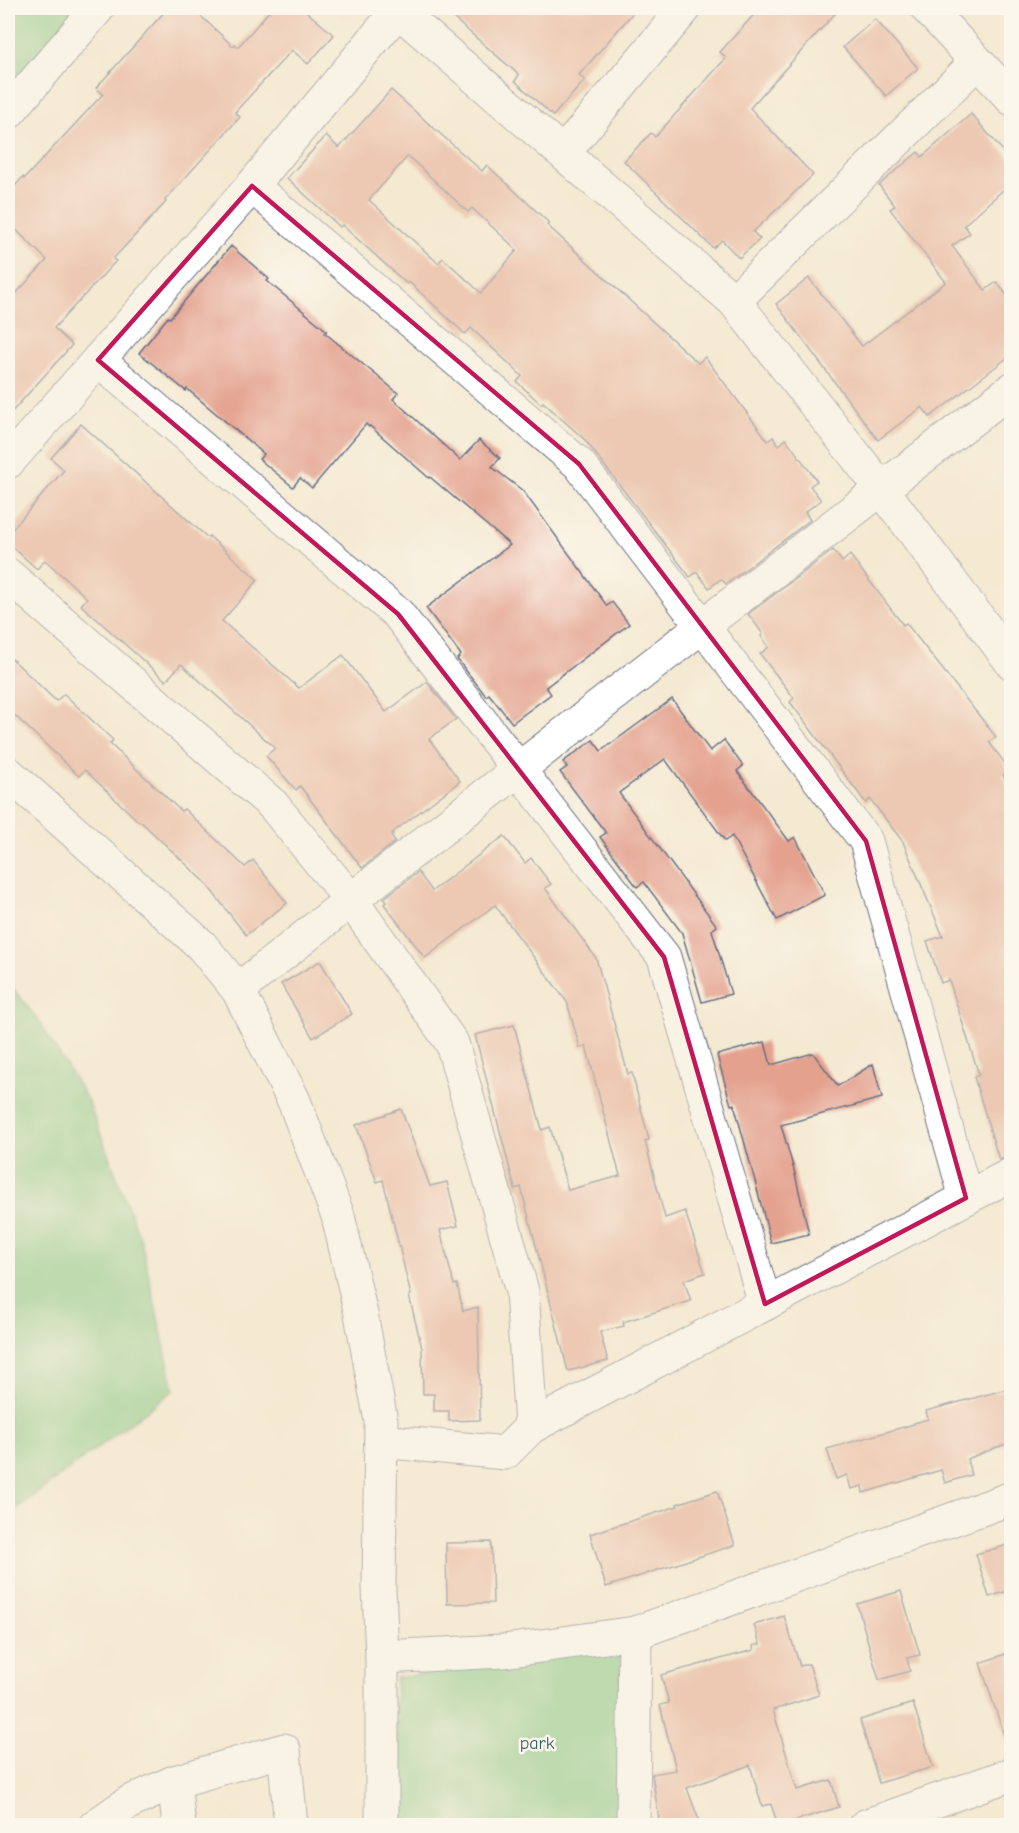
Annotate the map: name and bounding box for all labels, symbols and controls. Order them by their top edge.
park label: park [520,1733,555,1754]

